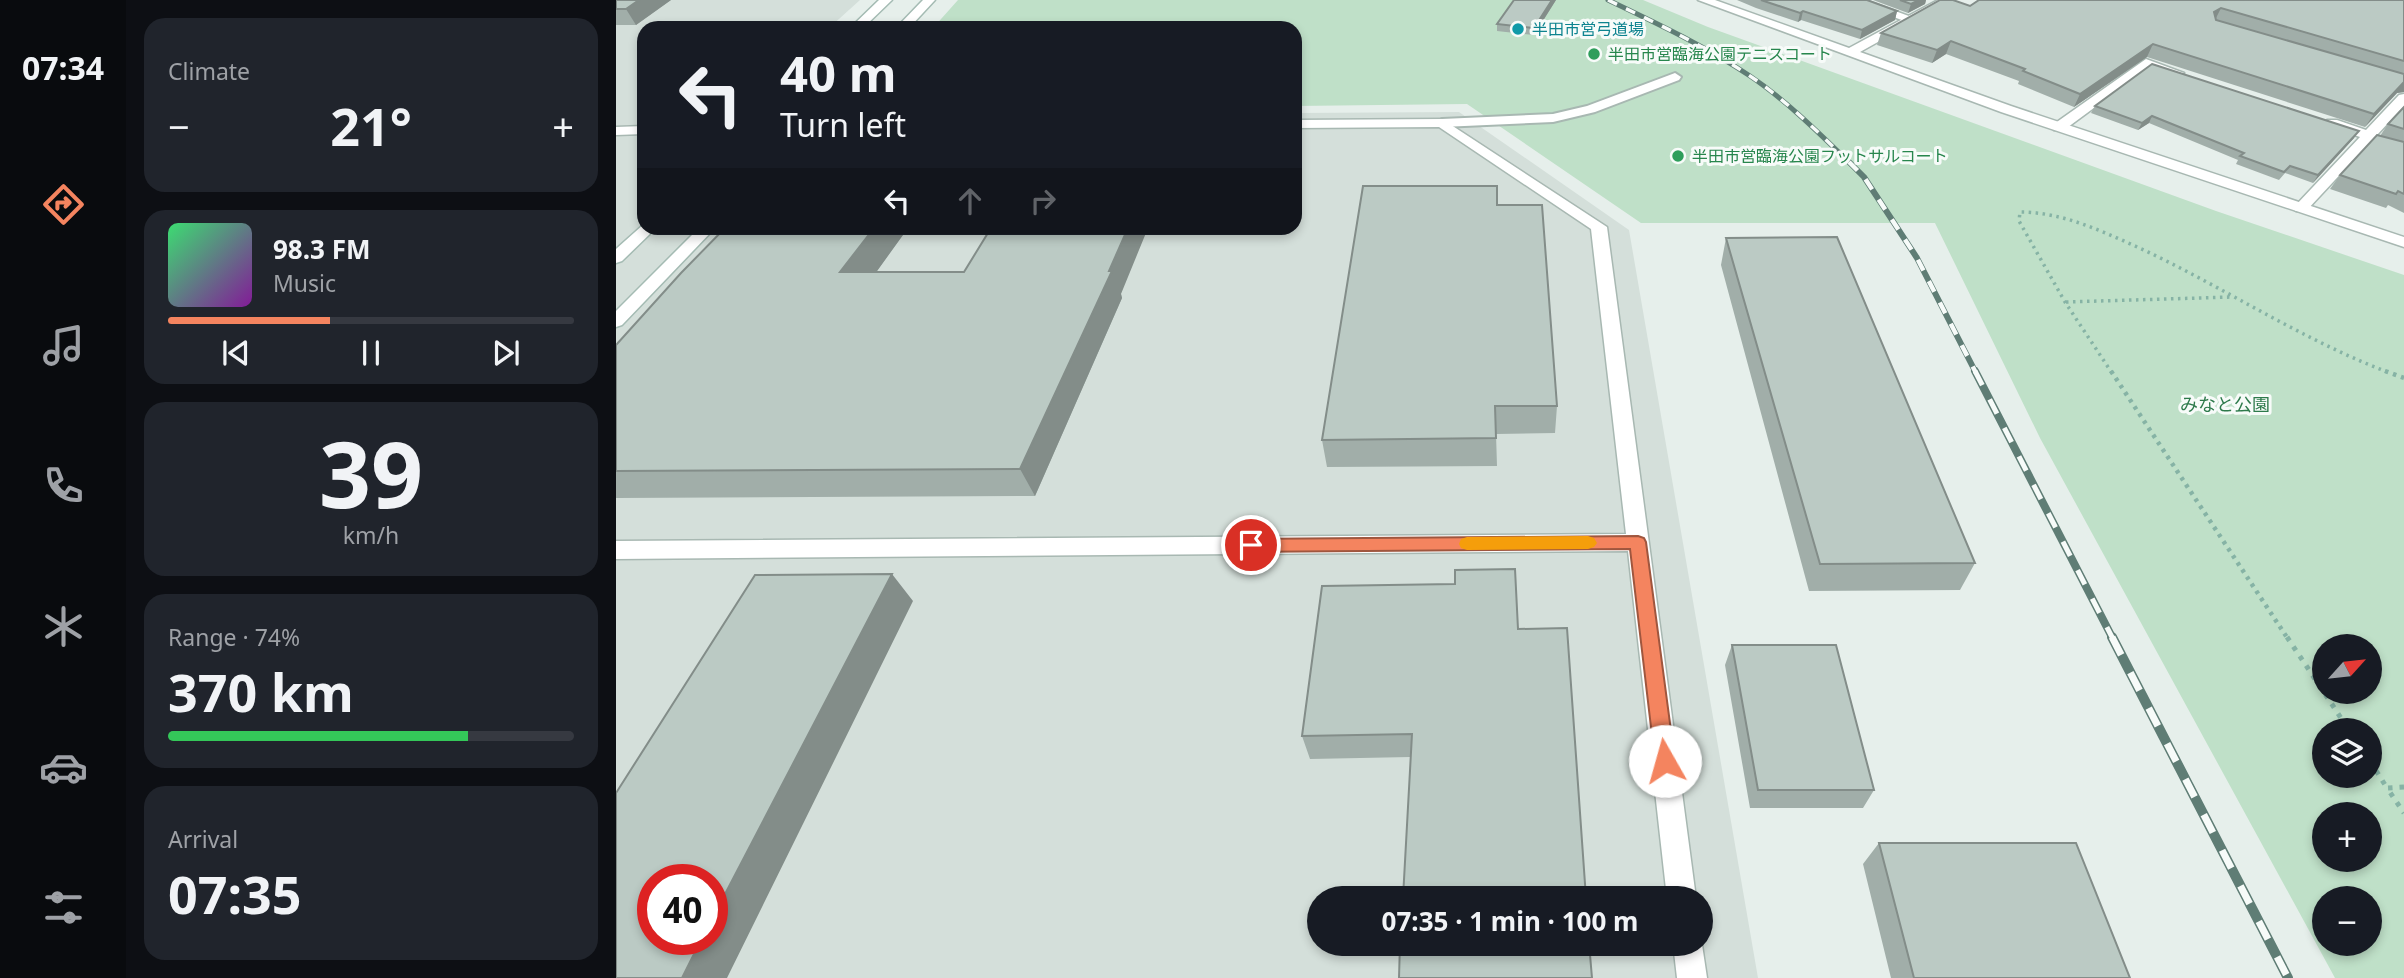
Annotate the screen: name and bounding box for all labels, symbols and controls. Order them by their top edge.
place label: 半田市営弓道場 [1532,18,1644,40]
marker: 半田市営弓道場 [1510,21,1526,37]
text: 40 m [780,40,897,106]
place label: 半田市営臨海公園テニスコート [1608,43,1832,65]
text: 07:34 [22,46,104,89]
marker: 半田市営臨海公園テニスコート [1586,46,1602,62]
icon: left [665,49,756,140]
text: Climate [168,55,250,87]
text: 21° [330,90,412,161]
text: − [168,100,190,152]
text: + [552,100,574,152]
text: Turn left [780,103,906,146]
place label: 半田市営臨海公園フットサルコート [1692,145,1948,167]
marker: 半田市営臨海公園フットサルコート [1670,148,1686,164]
icon: directions [39,180,88,229]
icon: left [878,182,916,220]
icon: ahead [951,182,989,220]
icon: right [1024,182,1062,220]
text: 98.3 FM [273,231,370,267]
text: Music [273,267,336,299]
icon: music [39,321,88,370]
icon: previous [217,334,255,372]
icon: pause [352,334,390,372]
icon: next [487,334,525,372]
park label: みなと公園 [2180,392,2270,416]
text: 39 [319,411,423,535]
icon: phone [39,461,88,510]
pin [1221,515,1281,575]
text: km/h [343,519,399,551]
icon: arrive [1232,526,1270,564]
icon: climate [39,602,88,651]
text: Range · 74% [168,621,300,653]
north arrow [2312,634,2382,704]
map controls [2312,634,2382,956]
text: 370 km [168,656,354,727]
button: layers [2312,718,2382,788]
position arrow [1628,724,1702,798]
icon: car [39,743,88,792]
button: + [2312,802,2382,872]
text: Arrival [168,823,238,855]
text: 07:35 [168,858,302,929]
speed limit sign: 40 [637,864,728,955]
icon: filters [39,883,88,932]
button: − [2312,886,2382,956]
text: 07:35 · 1 min · 100 m [1382,903,1638,939]

